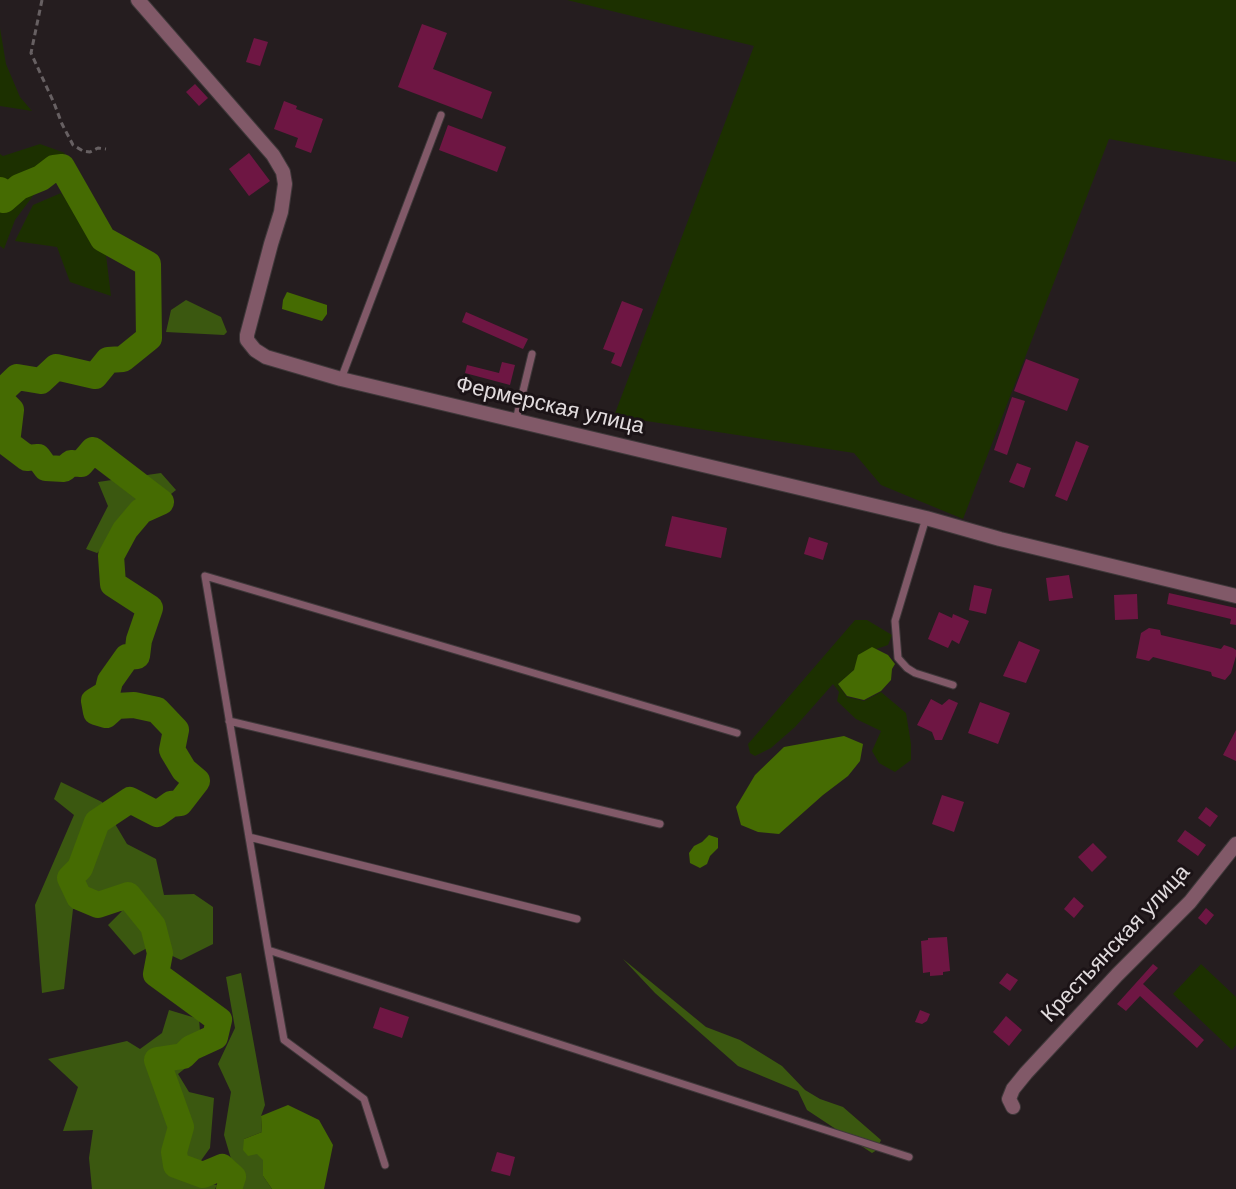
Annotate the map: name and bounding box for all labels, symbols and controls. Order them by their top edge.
street label: Фермерская улица [453,371,647,441]
street label: Крестьянская улица [1036,860,1196,1028]

